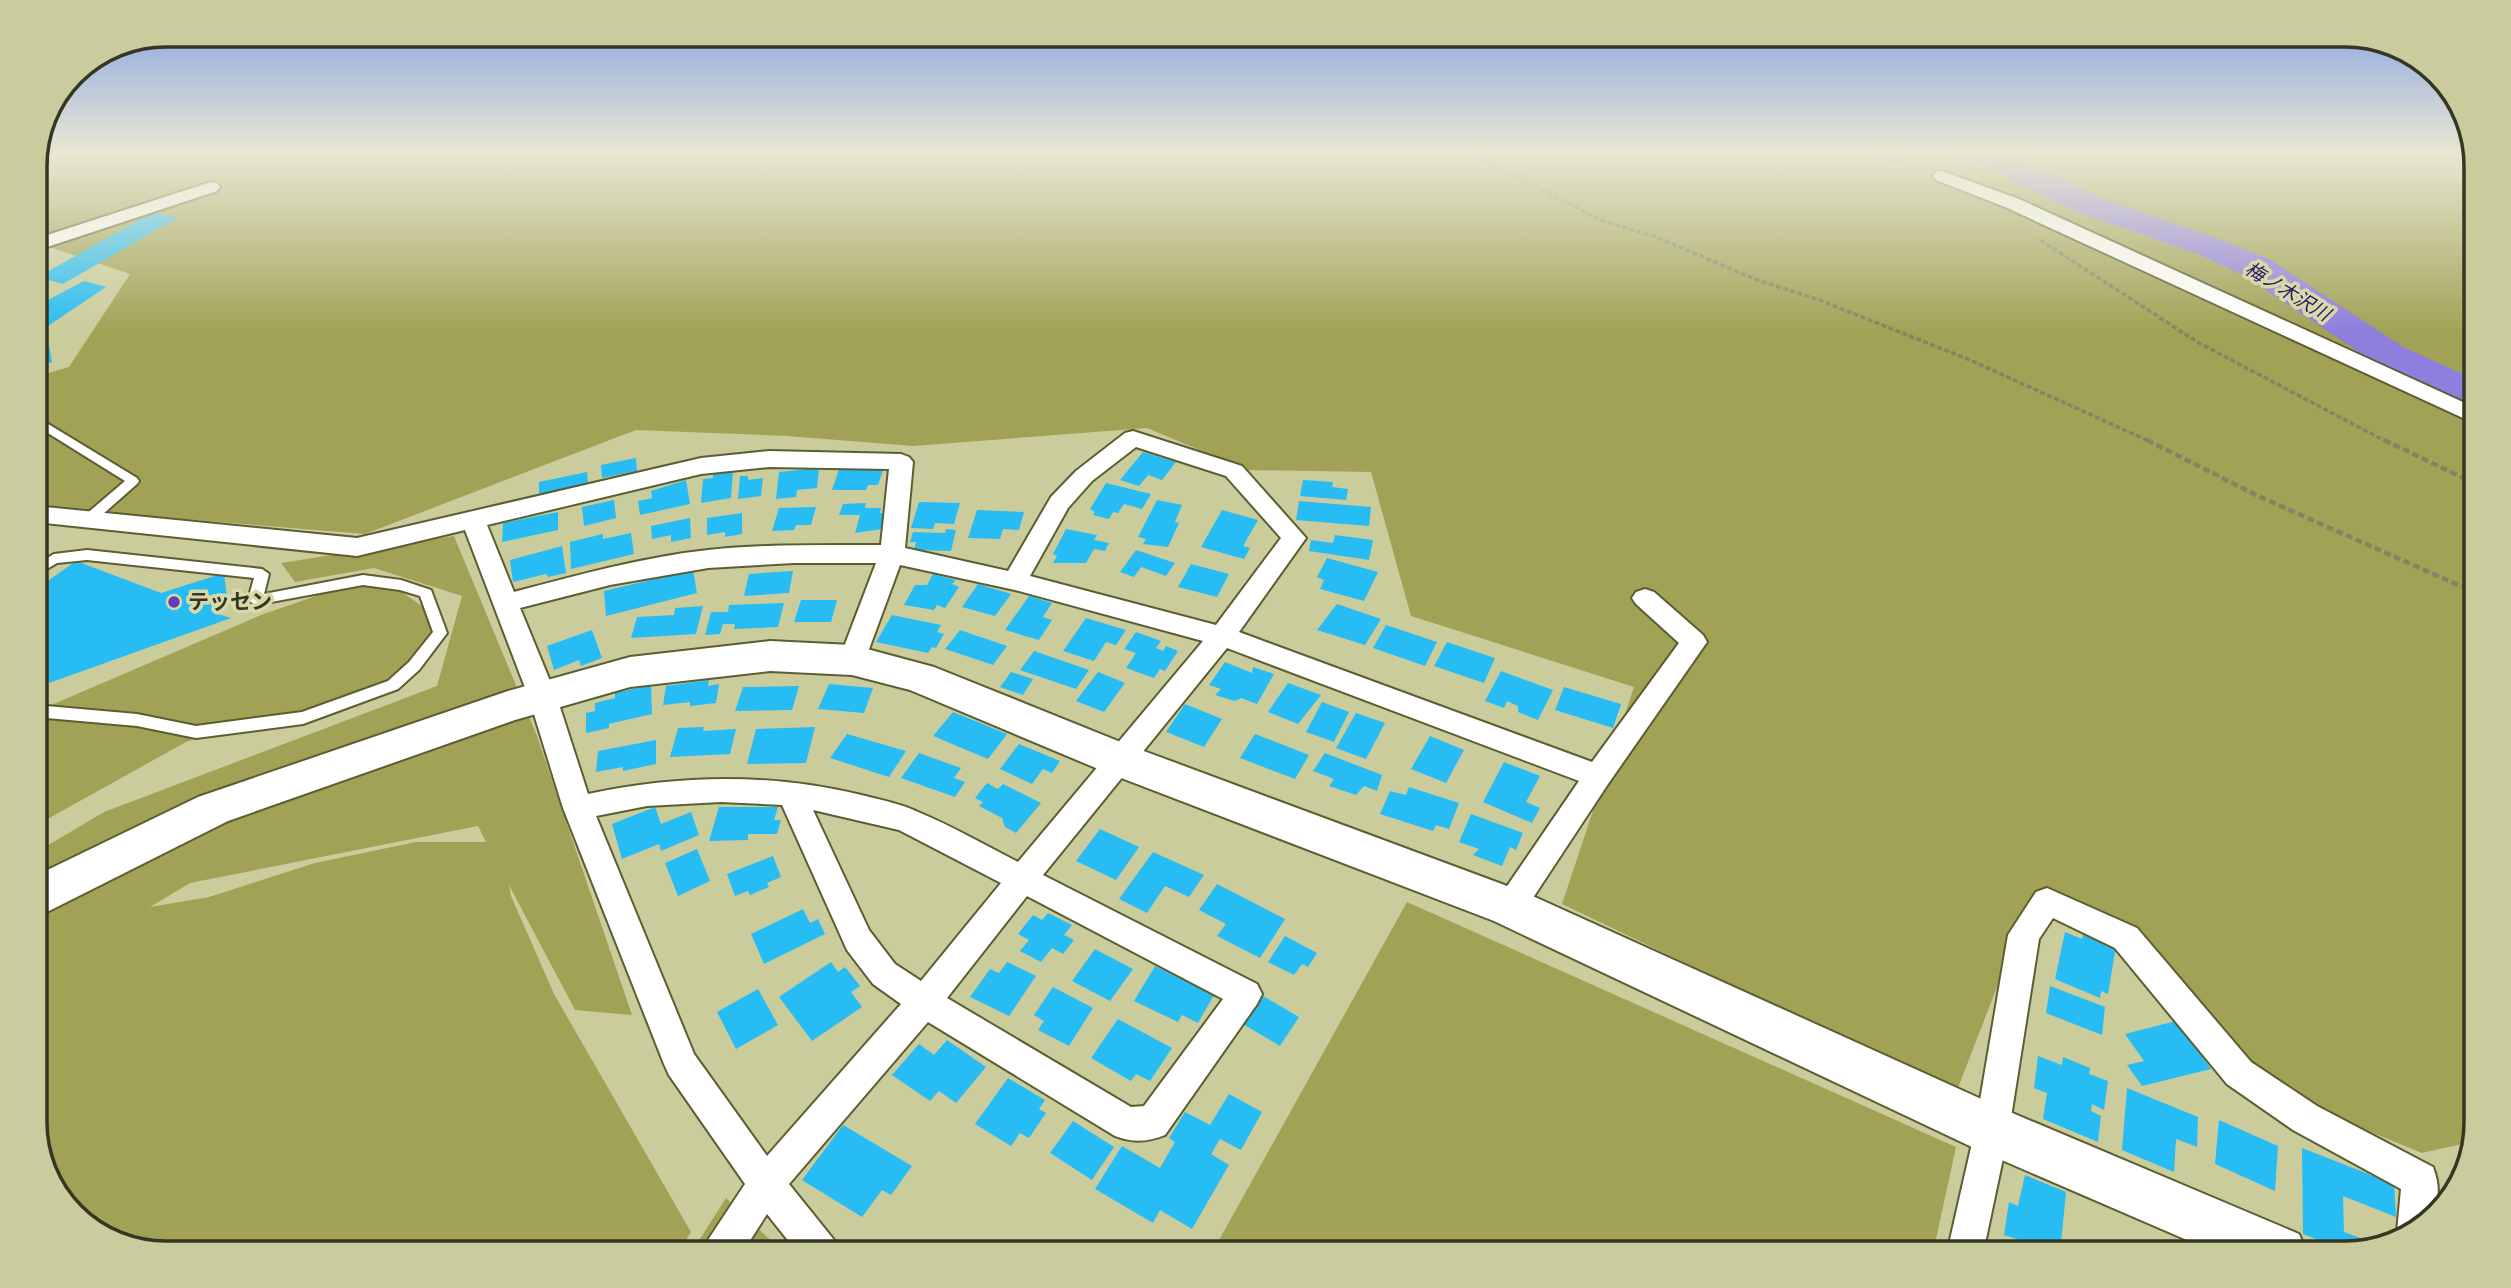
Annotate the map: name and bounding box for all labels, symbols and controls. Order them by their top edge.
water label: 梅ノ木沢川 [2242,258,2336,326]
place label: テッセン [188,590,272,613]
marker: テッセン [166,594,182,610]

